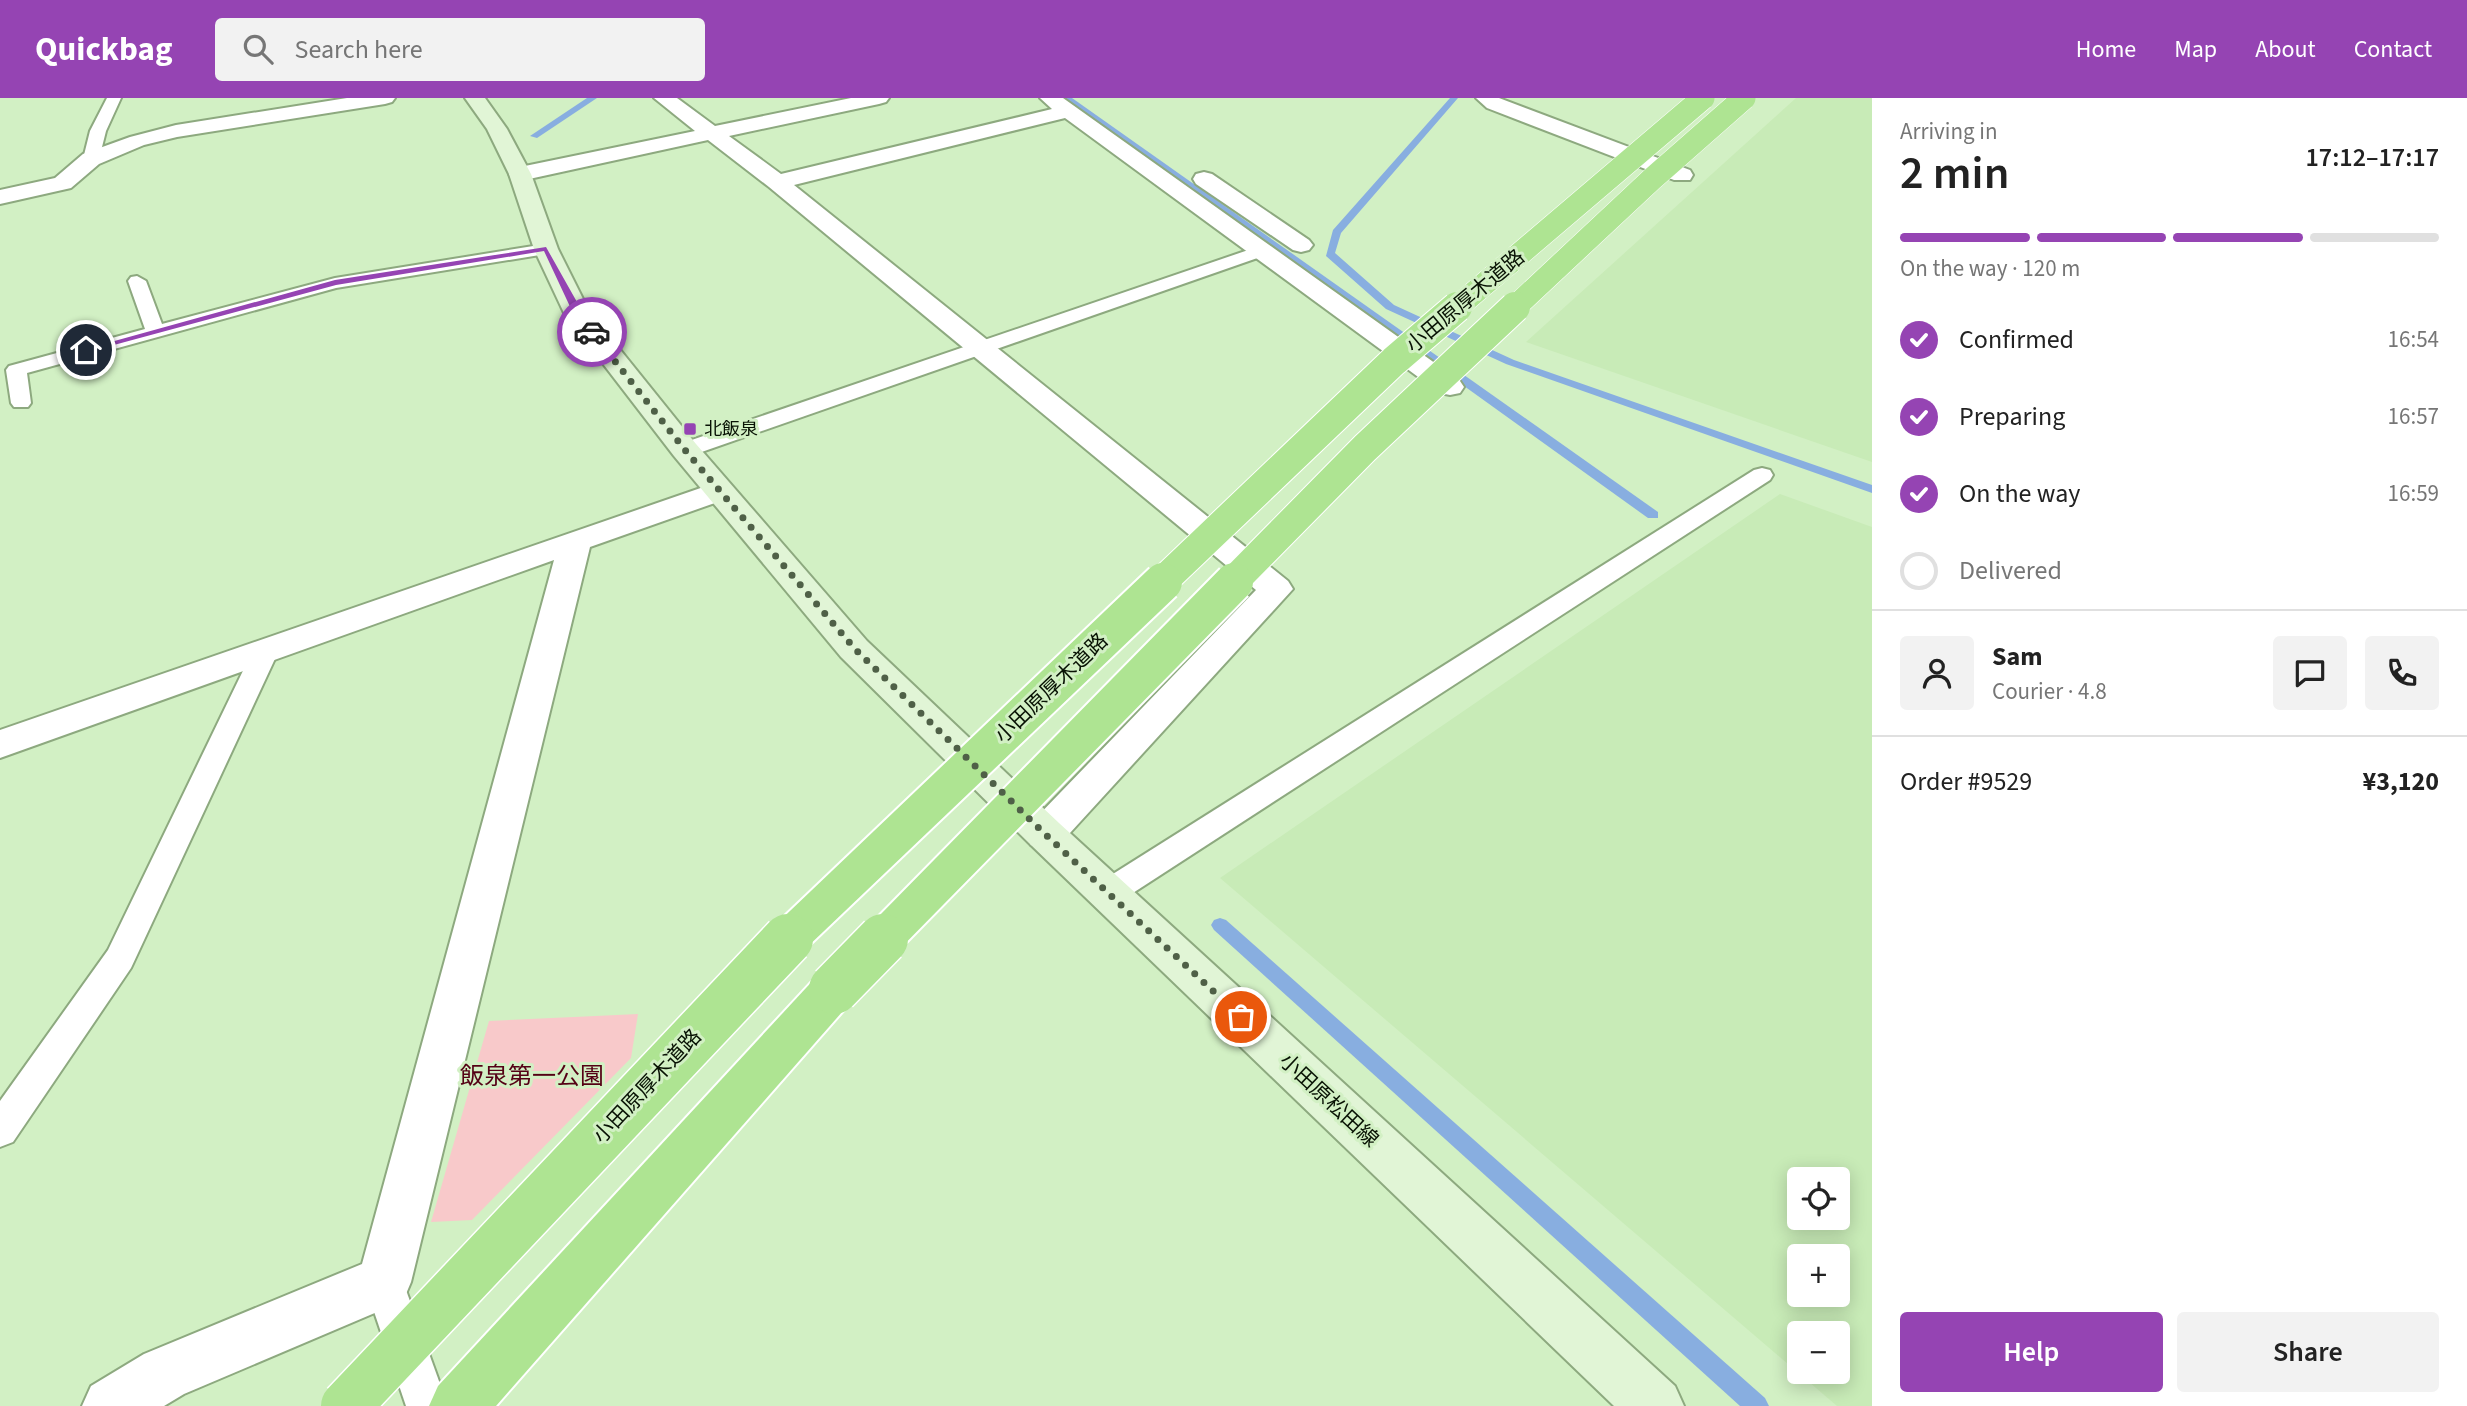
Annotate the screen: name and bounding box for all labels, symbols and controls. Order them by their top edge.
search box [215,18,705,81]
text: Quickbag [35,26,173,73]
icon: search [239,30,277,68]
text: Search here [295,31,423,68]
text: Home [2076,32,2136,67]
text: Map [2174,32,2217,67]
text: About [2255,32,2316,67]
text: Contact [2354,32,2432,67]
text: Arriving in [1900,115,1998,148]
text: 17:12–17:17 [2306,139,2439,176]
text: 2 min [1900,141,2009,206]
street label: 小田原厚木道路 [1399,242,1531,360]
text: On the way · 120 m [1900,252,2080,285]
courier [557,297,627,367]
icon: car [573,313,611,351]
pin [56,320,116,380]
icon: check [1900,321,1938,359]
text: Confirmed [1959,321,2074,358]
text: 16:54 [2388,323,2439,356]
icon: home [67,331,105,369]
icon: check [1900,398,1938,436]
text: Preparing [1959,398,2065,435]
text: 16:57 [2388,400,2439,433]
place label: 北飯泉 [704,417,758,442]
marker: 北飯泉 [682,421,698,437]
icon: check [1900,475,1938,513]
text: On the way [1959,475,2080,512]
text: 16:59 [2388,477,2439,510]
text: Delivered [1959,552,2062,589]
street label: 小田原厚木道路 [988,626,1114,750]
button: person [1900,636,1974,710]
button: chat [2273,636,2347,710]
button: phone [2365,636,2439,710]
text: Sam [1992,638,2042,675]
text: Courier · 4.8 [1992,675,2107,708]
text: Order #9529 [1900,763,2032,800]
text: ¥3,120 [2363,763,2439,800]
pin [1211,987,1271,1047]
icon: bag [1222,998,1260,1036]
street label: 小田原厚木道路 [586,1022,708,1150]
street label: 小田原松田線 [1273,1046,1385,1154]
park label: 飯泉第一公園 [460,1059,604,1094]
map controls [1787,1167,1850,1384]
button: locate [1787,1167,1850,1230]
button: + [1787,1244,1850,1307]
button: Help [1900,1312,2163,1392]
button: Share [2177,1312,2439,1392]
button: − [1787,1321,1850,1384]

